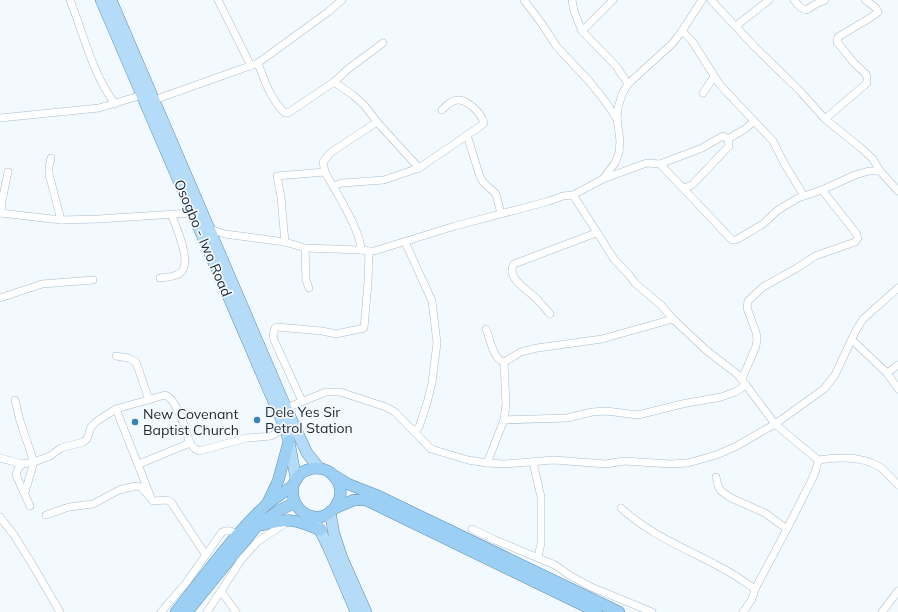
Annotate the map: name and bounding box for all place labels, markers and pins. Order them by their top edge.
place label: Dele Yes Sir Petrol Station [265,403,353,437]
place label: New Covenant Baptist Church [143,405,239,439]
marker: Dele Yes Sir Petrol Station [252,415,262,425]
marker: New Covenant Baptist Church [130,417,140,427]

